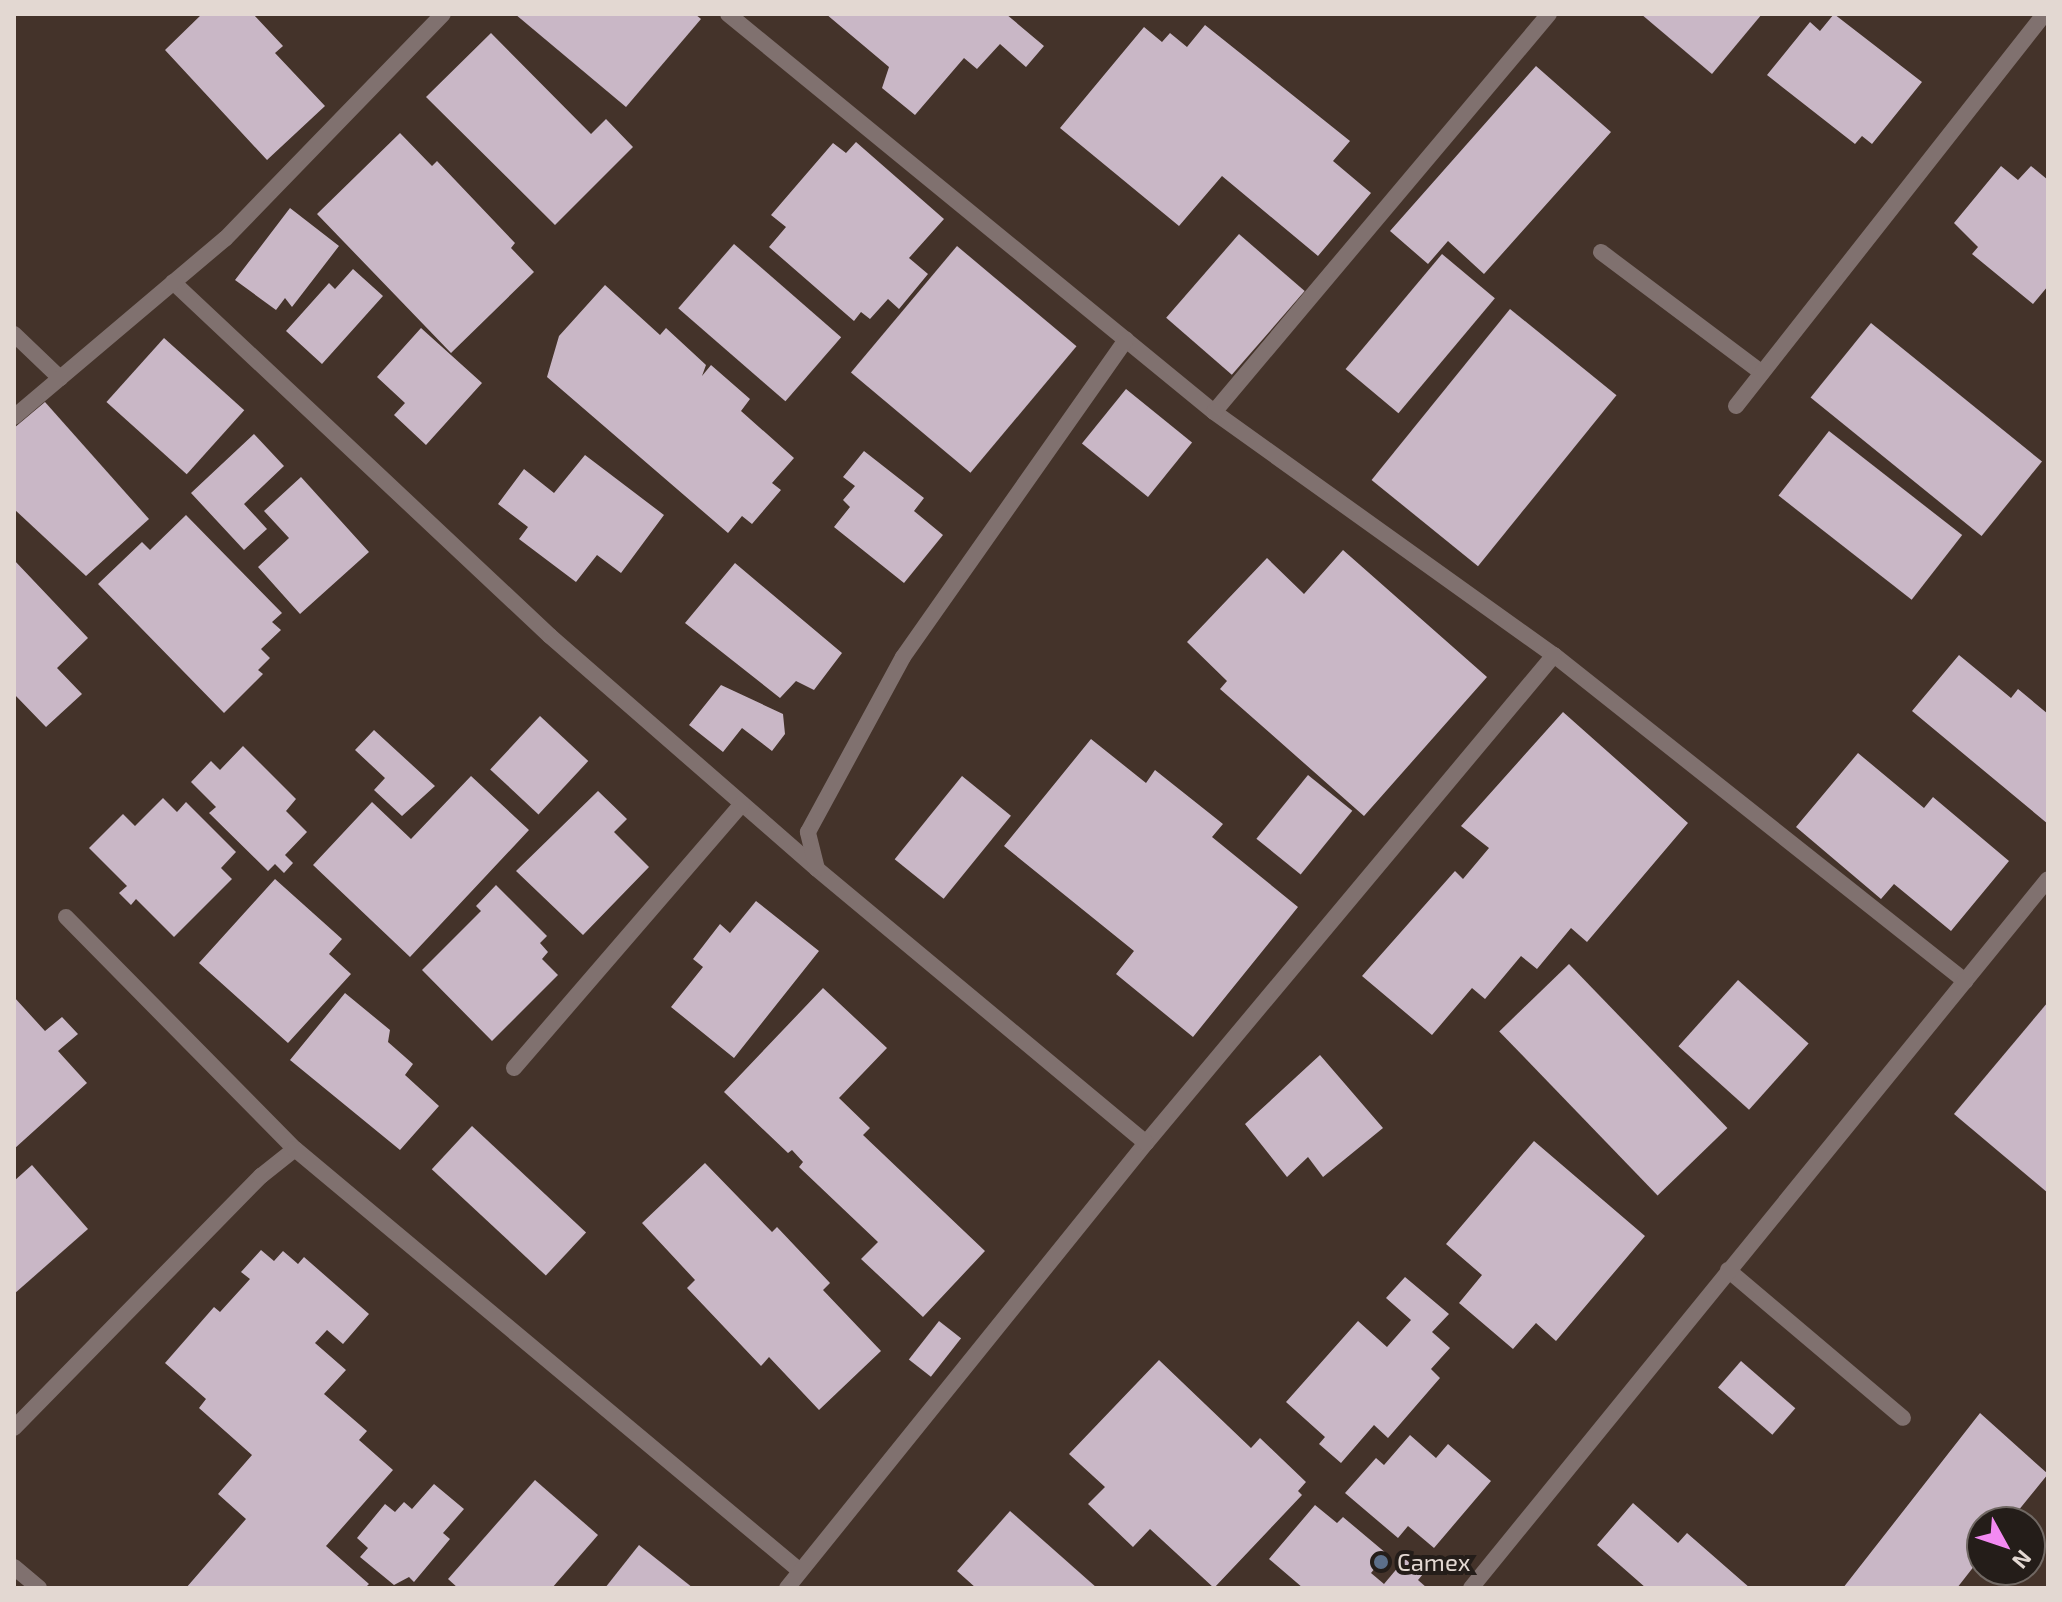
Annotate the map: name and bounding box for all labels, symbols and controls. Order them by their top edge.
north arrow [1966,1506,2046,1586]
text: N [2008,1546,2038,1575]
place label: Camex [1397,1548,1470,1576]
marker: Camex [1372,1553,1390,1571]

